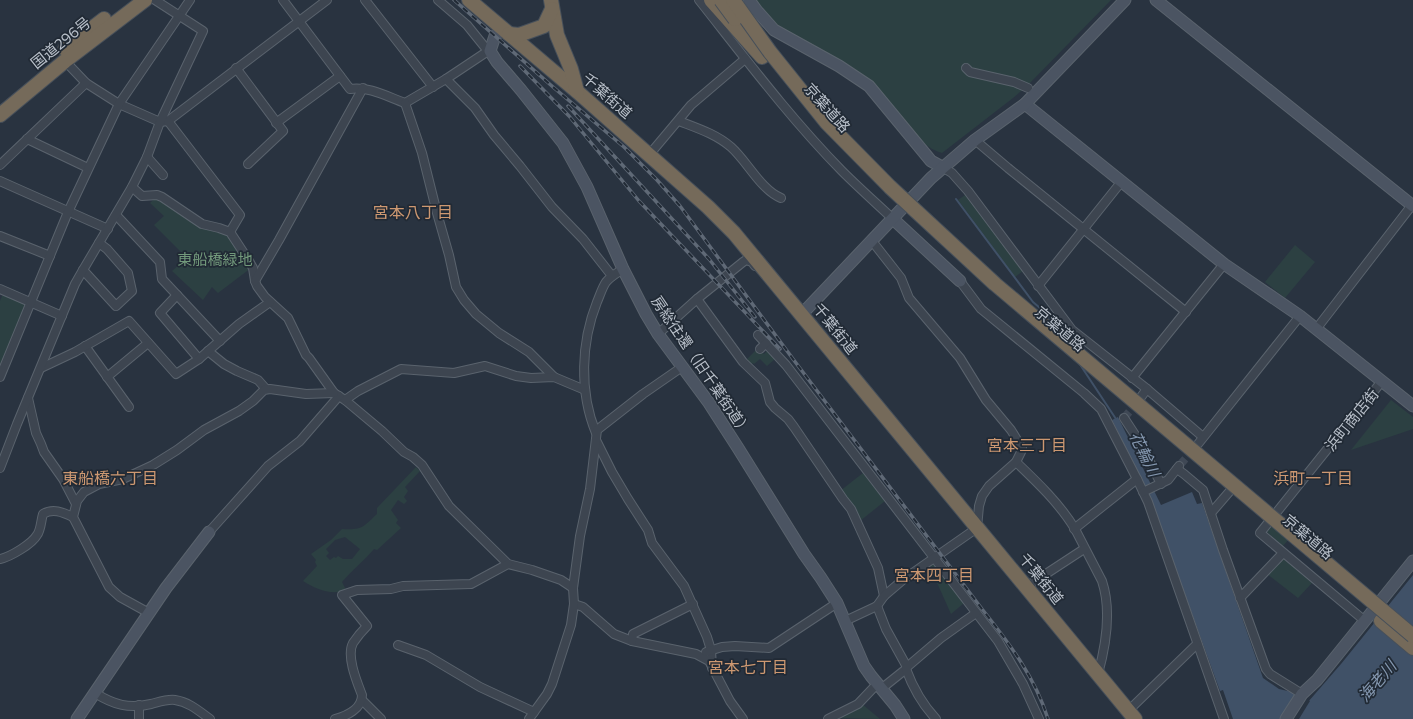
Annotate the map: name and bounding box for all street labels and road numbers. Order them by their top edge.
street label: 国道296号 [27,13,94,72]
street label: 千葉街道 [579,69,636,122]
street label: 京葉道路 [801,79,855,136]
street label: 房総往還（旧千葉街道） [648,292,755,439]
street label: 千葉街道 [810,299,862,357]
street label: 京葉道路 [1032,302,1089,354]
street label: 浜町商店街 [1321,385,1382,454]
street label: 京葉道路 [1280,510,1337,562]
street label: 千葉街道 [1016,549,1068,607]

